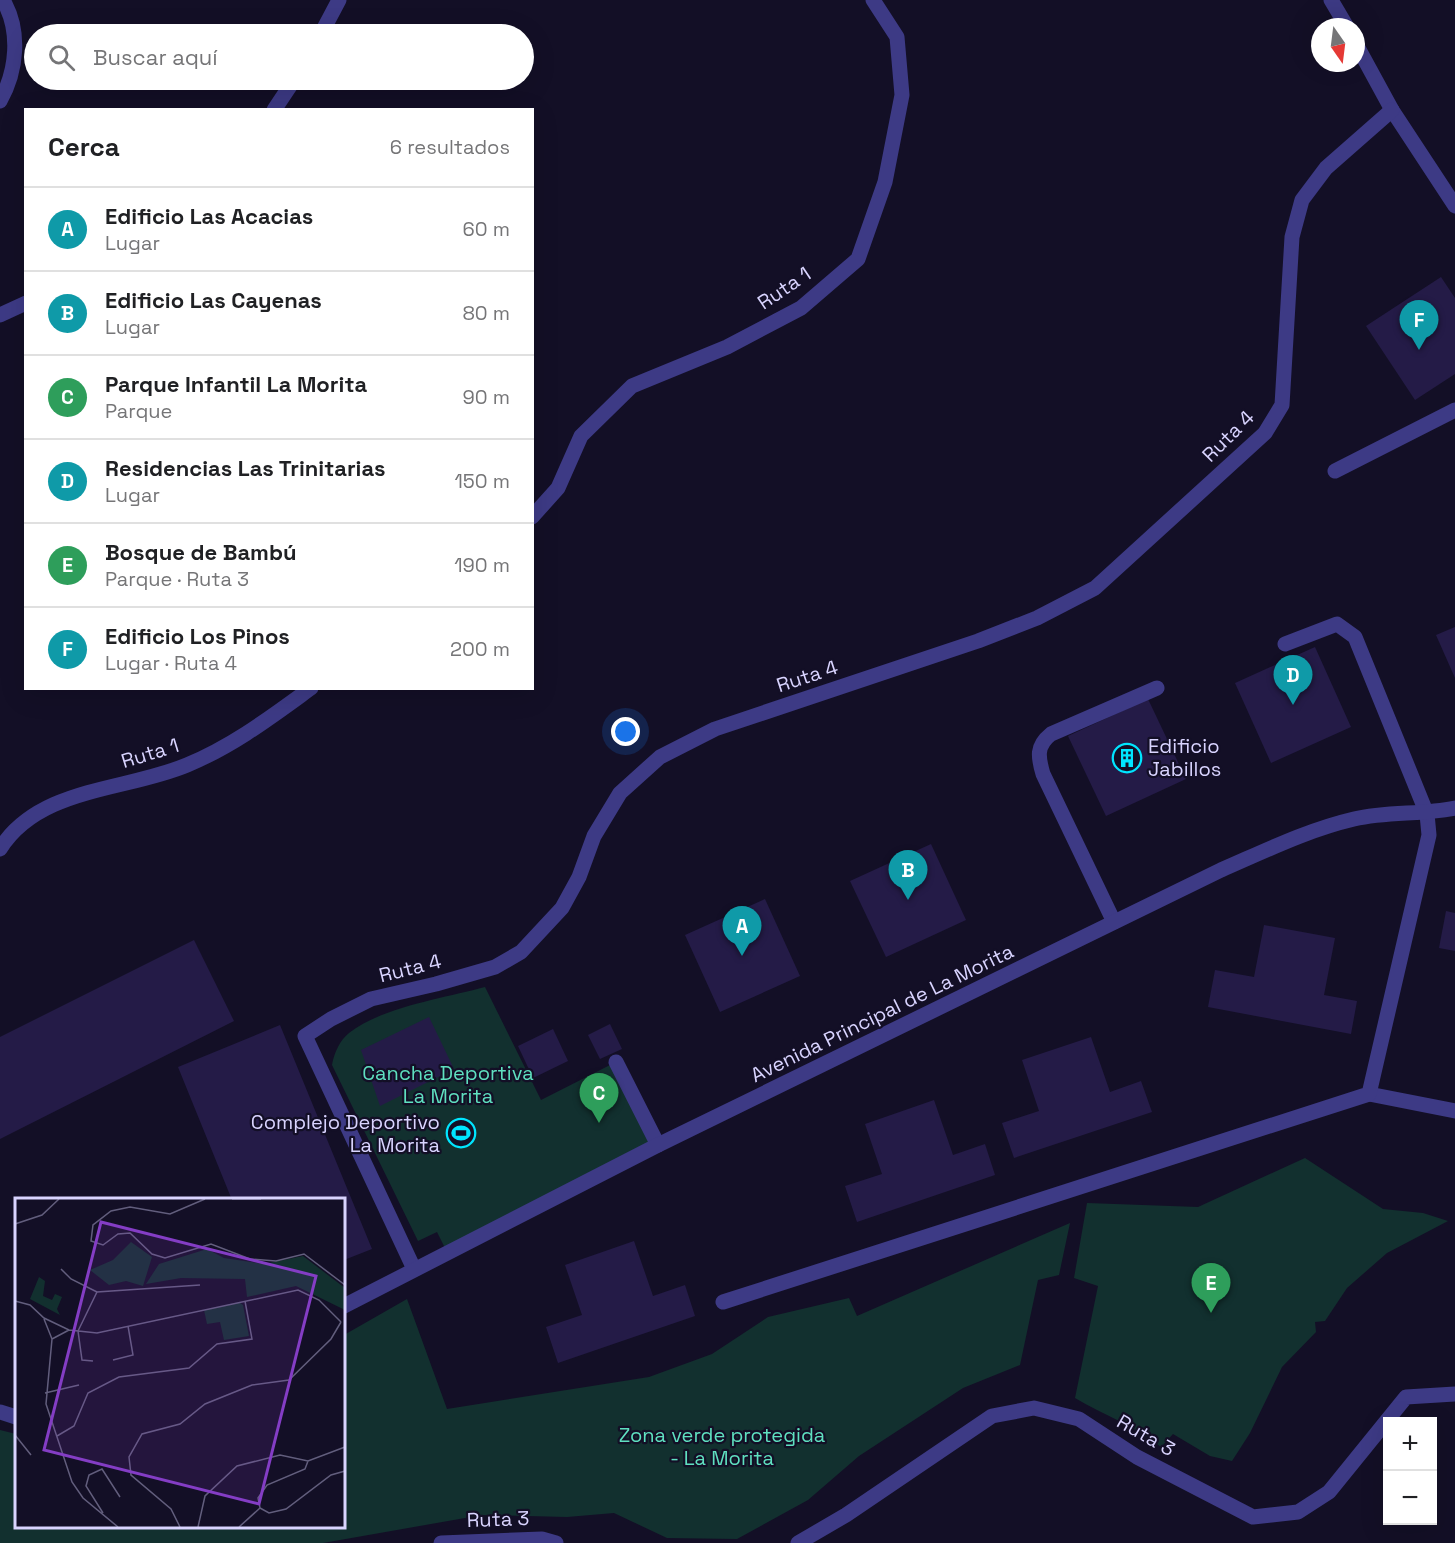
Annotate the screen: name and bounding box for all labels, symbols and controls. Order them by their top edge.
north arrow [1311,18,1365,72]
search box [24,24,534,90]
icon: search [45,41,78,74]
text: Buscar aquí [93,43,218,71]
text: Cerca [48,130,120,164]
text: 6 resultados [390,134,510,160]
text: Edificio Las Acacias [105,202,313,230]
text: A [61,216,74,242]
text: 60 m [463,216,510,242]
text: Lugar [105,230,160,256]
street label: Ruta 1 [752,261,816,315]
text: Edificio Las Cayenas [105,286,322,314]
text: B [61,300,74,326]
text: 80 m [462,300,510,326]
pin: F [1400,300,1438,350]
text: Lugar [105,314,160,340]
text: Parque Infantil La Morita [105,370,367,398]
text: C [61,384,74,410]
text: 90 m [463,384,510,410]
text: Parque [105,398,172,424]
street label: Ruta 4 [1196,404,1260,468]
text: Residencias Las Trinitarias [105,454,386,482]
text: D [61,468,74,494]
text: 150 m [455,468,510,494]
text: Lugar [105,482,160,508]
text: Bosque de Bambú [105,538,297,566]
text: E [62,552,73,578]
text: 190 m [454,552,510,578]
text: Parque · Ruta 3 [105,566,249,592]
text: Edificio Los Pinos [105,622,290,650]
text: F [62,636,73,662]
text: 200 m [450,636,510,662]
text: Lugar · Ruta 4 [105,650,237,676]
street label: Ruta 4 [773,654,841,698]
pin: D [1274,656,1312,705]
your location [611,717,640,746]
street label: Ruta 1 [118,732,182,774]
place label: Edificio Jabillos [1148,733,1221,782]
building icon: Edificio Jabillos [1111,742,1143,774]
pin: B [888,850,928,900]
pin: A [722,906,762,956]
street label: Avenida Principal de La Morita [746,938,1018,1088]
street label: Ruta 4 [376,948,444,988]
park label: Cancha Deportiva La Morita [362,1060,534,1109]
pin: C [580,1074,618,1123]
place label: Complejo Deportivo La Morita [251,1109,440,1158]
sports icon: Complejo Deportivo La Morita [445,1117,477,1149]
inset map [15,1198,345,1528]
pin: E [1192,1264,1230,1313]
street label: Ruta 3 [1112,1408,1180,1462]
map controls [1383,1417,1437,1525]
button: + [1383,1417,1437,1471]
park label: Zona verde protegida - La Morita [619,1422,825,1471]
button: − [1383,1471,1437,1525]
street label: Ruta 3 [466,1505,530,1533]

